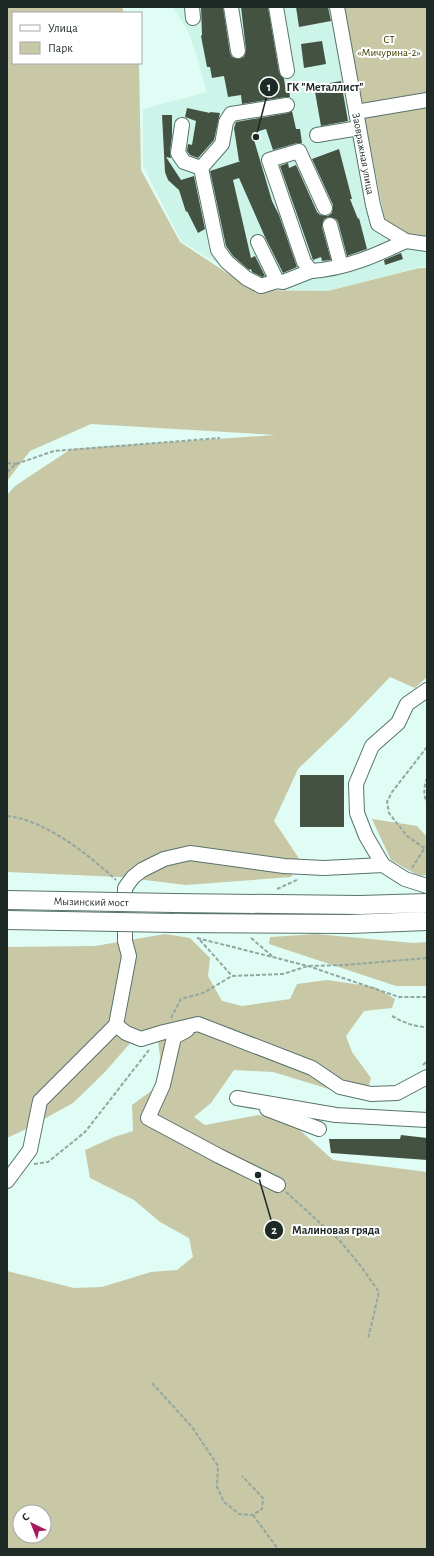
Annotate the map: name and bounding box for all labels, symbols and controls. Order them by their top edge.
legend [12,12,142,64]
text: Улица [48,22,78,34]
park label: СТ «Мичурина-2» [357,34,421,58]
text: Парк [48,42,73,54]
callout: ГК "Металлист" [259,75,372,99]
text: 1 [267,81,271,93]
text: ГК "Металлист" [287,81,363,93]
street label: Заовражная улица [350,112,376,195]
street label: Мызинский мост [53,896,129,908]
callout: Малиновая гряда [264,1218,388,1242]
text: 2 [271,1224,277,1236]
text: Малиновая гряда [292,1224,380,1236]
north arrow [12,1504,52,1544]
text: С [20,1511,32,1523]

